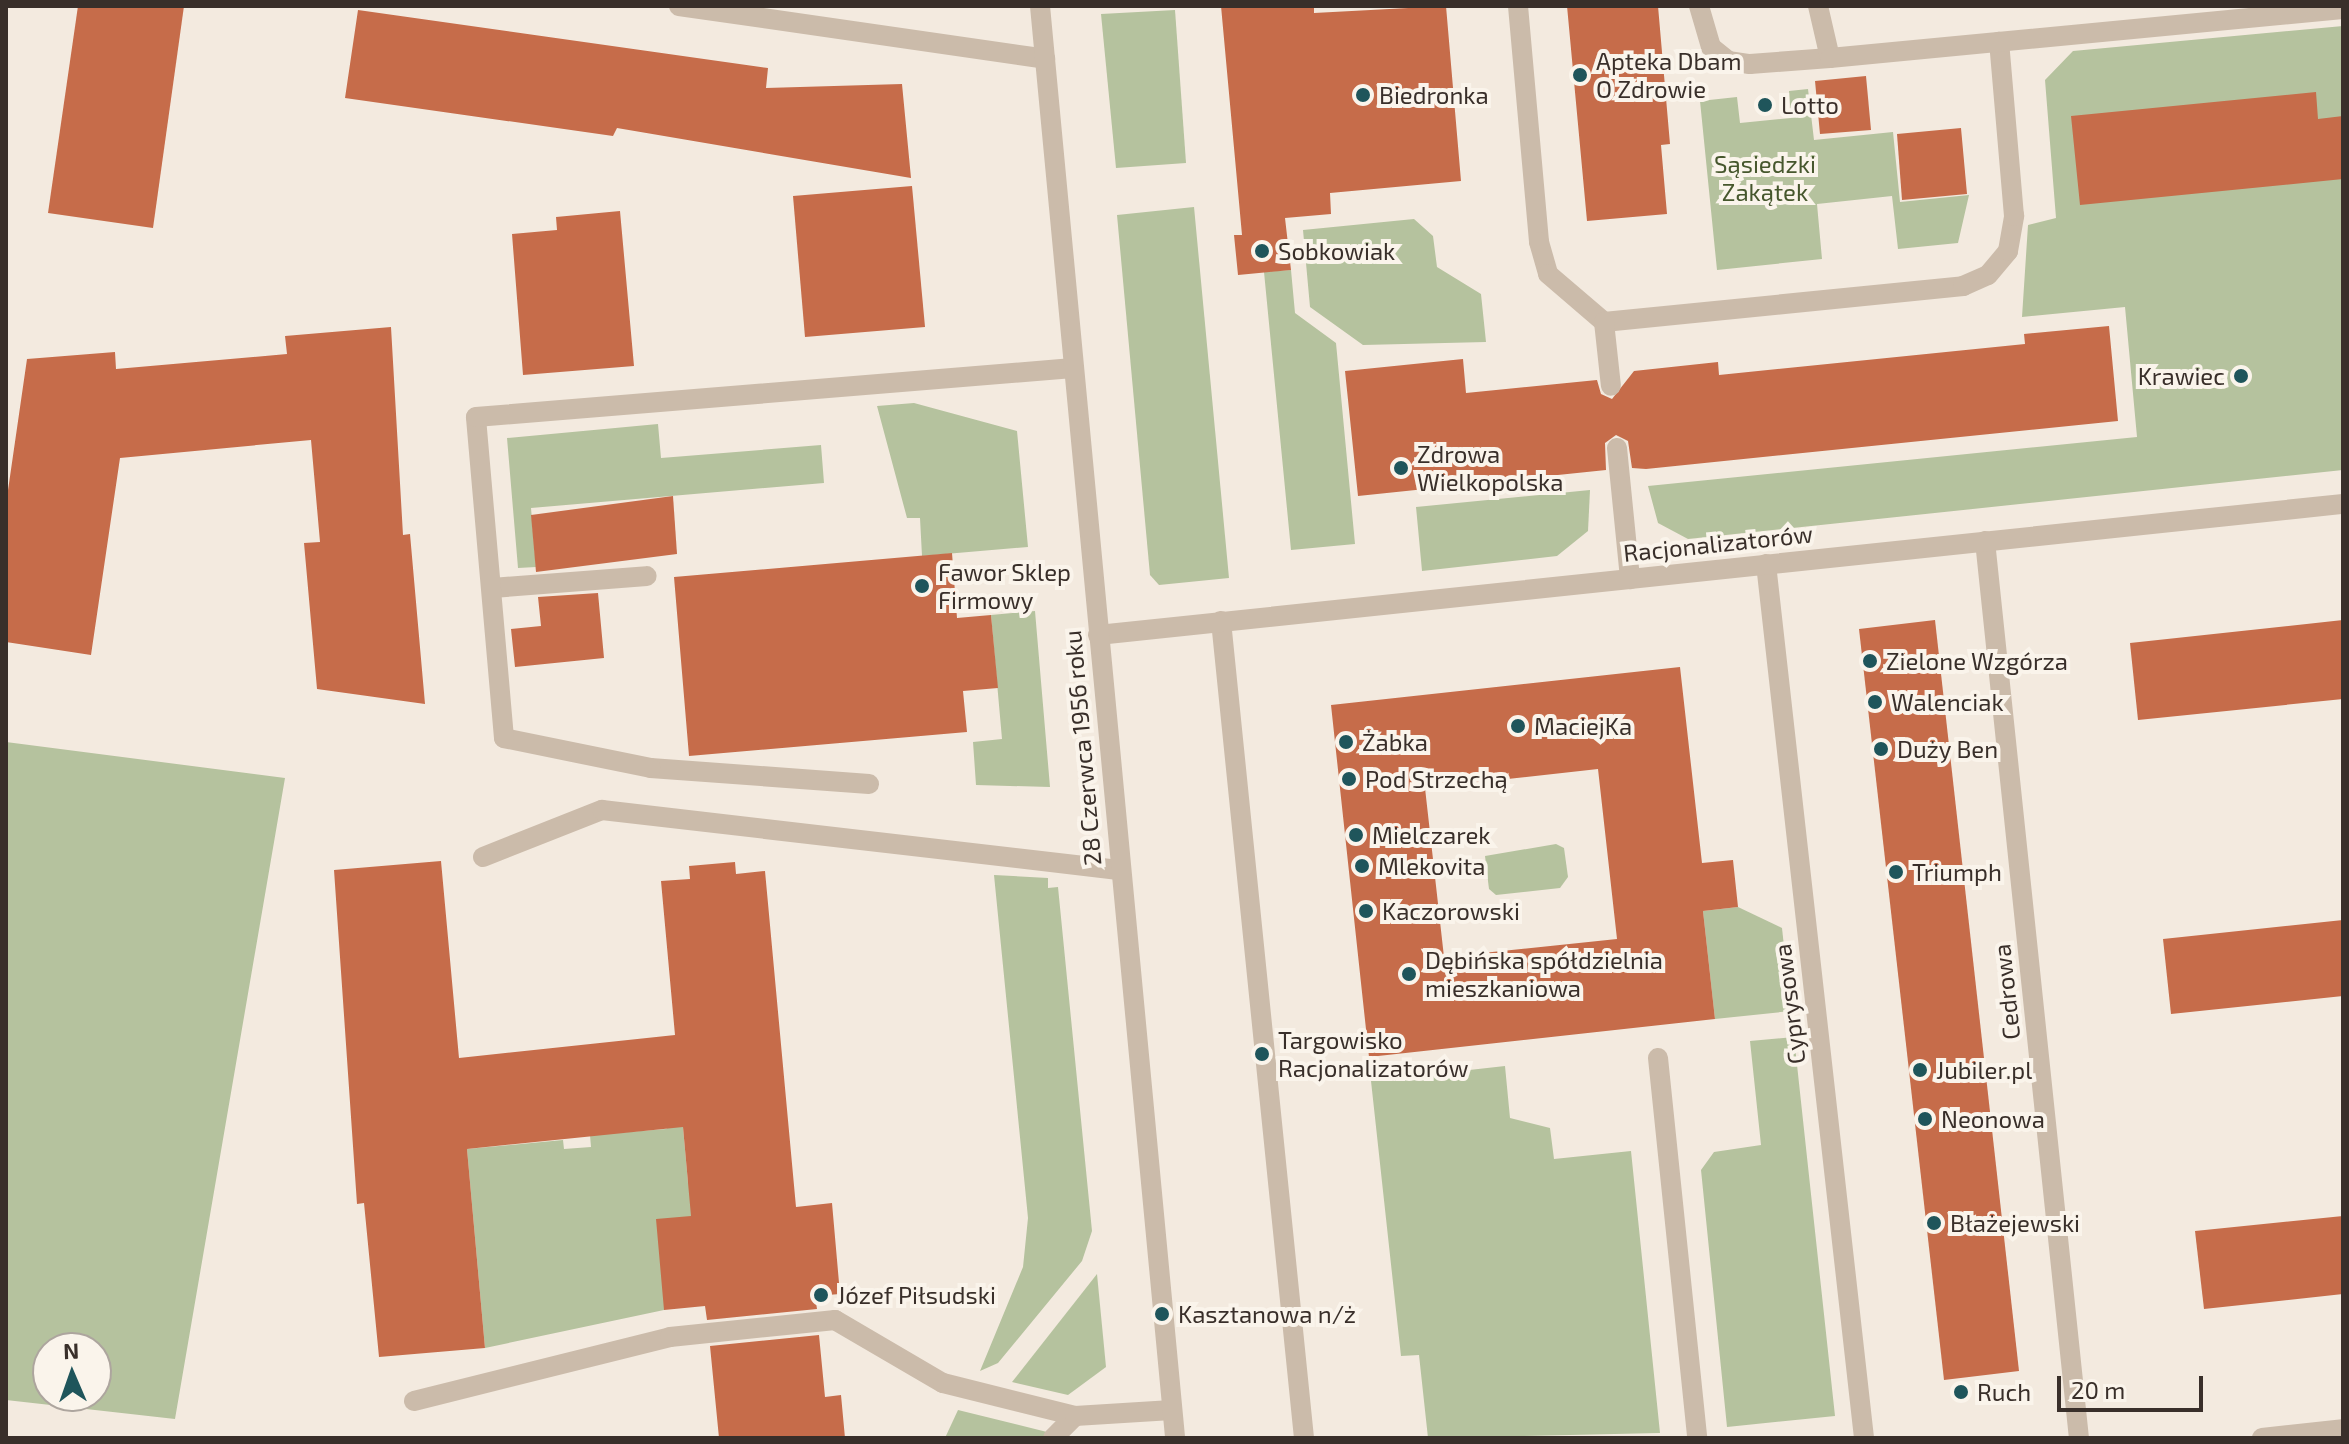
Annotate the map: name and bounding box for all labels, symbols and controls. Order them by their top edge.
place label: Apteka Dbam O Zdrowie [1596,47,1741,103]
marker: Apteka Dbam O Zdrowie [1571,66,1589,84]
place label: Biedronka [1379,81,1489,109]
marker: Biedronka [1354,86,1372,104]
place label: Lotto [1781,91,1839,119]
marker: Lotto [1756,96,1774,114]
park label: Sąsiedzki Zakątek [1714,150,1816,206]
place label: Sobkowiak [1278,237,1395,265]
marker: Sobkowiak [1253,242,1271,260]
place label: Krawiec [2138,362,2225,390]
marker: Krawiec [2232,367,2250,385]
place label: Zdrowa Wielkopolska [1417,440,1563,496]
marker: Zdrowa Wielkopolska [1392,459,1410,477]
street label: Racjonalizatorów [1622,519,1814,567]
place label: Fawor Sklep Firmowy [938,558,1071,614]
marker: Fawor Sklep Firmowy [913,577,931,595]
street label: 28 Czerwca 1956 roku [1057,629,1107,867]
place label: Zielone Wzgórza [1886,647,2068,675]
marker: Zielone Wzgórza [1861,652,1879,670]
place label: Walenciak [1891,688,2004,716]
marker: Walenciak [1866,693,1884,711]
place label: MaciejKa [1534,712,1632,740]
marker: MaciejKa [1509,717,1527,735]
place label: Żabka [1362,728,1428,756]
marker: Żabka [1337,733,1355,751]
place label: Duży Ben [1897,735,1999,763]
marker: Duży Ben [1872,740,1890,758]
place label: Pod Strzechą [1365,765,1508,793]
marker: Pod Strzechą [1340,770,1358,788]
place label: Mielczarek [1372,821,1491,849]
marker: Mielczarek [1347,826,1365,844]
place label: Mlekovita [1378,852,1485,880]
marker: Mlekovita [1353,857,1371,875]
place label: Triumph [1912,858,2002,886]
marker: Triumph [1887,863,1905,881]
place label: Kaczorowski [1382,897,1520,925]
marker: Kaczorowski [1357,902,1375,920]
street label: Cyprysowa [1767,942,1811,1066]
street label: Cedrowa [1987,943,2025,1041]
place label: Dębińska spółdzielnia mieszkaniowa [1425,946,1663,1002]
marker: Dębińska spółdzielnia mieszkaniowa [1400,965,1418,983]
place label: Targowisko Racjonalizatorów [1278,1026,1468,1082]
marker: Targowisko Racjonalizatorów [1253,1045,1271,1063]
place label: Jubiler.pl [1936,1056,2032,1084]
marker: Jubiler.pl [1911,1061,1929,1079]
place label: Neonowa [1941,1105,2045,1133]
marker: Neonowa [1916,1110,1934,1128]
place label: Błażejewski [1950,1209,2080,1237]
marker: Błażejewski [1925,1214,1943,1232]
place label: Józef Piłsudski [837,1281,996,1309]
marker: Józef Piłsudski [812,1286,830,1304]
place label: Kasztanowa n/ż [1178,1300,1356,1328]
marker: Kasztanowa n/ż [1153,1305,1171,1323]
north arrow [32,1332,112,1412]
text: N [63,1337,80,1363]
scale bar [2061,1360,2207,1410]
text: 20 m [2071,1375,2125,1404]
place label: Ruch [1977,1378,2031,1406]
marker: Ruch [1952,1383,1970,1401]

